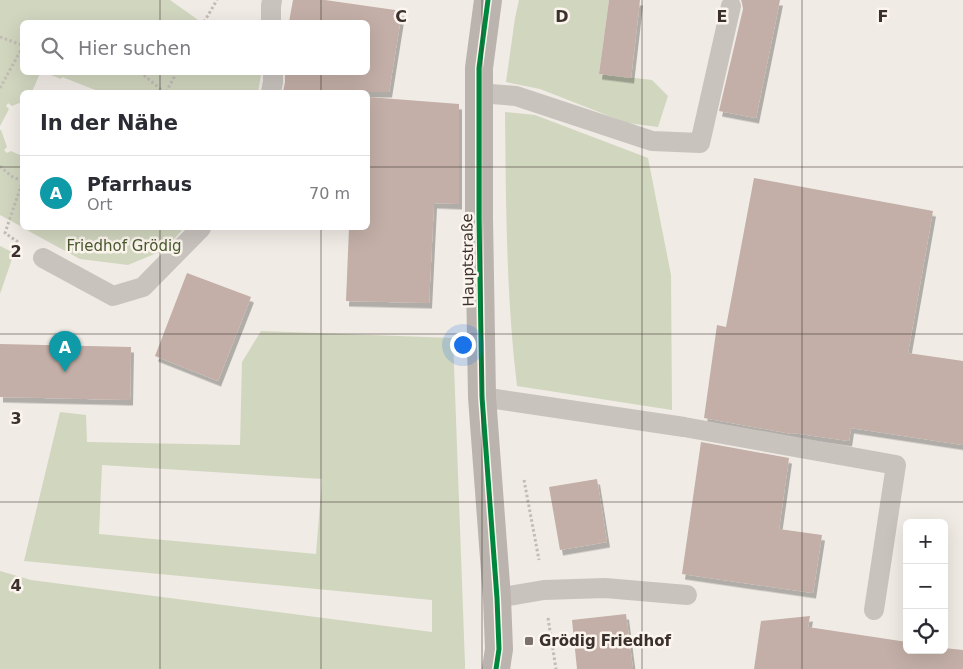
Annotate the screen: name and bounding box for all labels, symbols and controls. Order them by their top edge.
text: C [395,7,407,26]
text: D [555,7,569,26]
text: E [717,7,727,26]
text: F [878,7,888,26]
search box [20,20,370,75]
icon: search [38,34,66,62]
text: Hier suchen [78,37,191,59]
text: In der Nähe [40,111,178,135]
text: Pfarrhaus [87,173,192,195]
text: A [50,184,62,203]
text: 70 m [309,184,350,203]
text: Ort [87,195,112,214]
street label: Hauptstraße [458,213,478,307]
park label: Friedhof Grödig [66,237,182,255]
text: 2 [10,242,22,261]
pin: A [49,331,81,372]
your location [450,332,476,358]
text: 3 [10,409,22,428]
map controls [903,519,948,654]
button: + [903,519,948,564]
button: − [903,564,948,609]
text: 4 [10,576,22,595]
button: locate [903,609,948,654]
place label: Grödig Friedhof [539,632,672,650]
marker: Grödig Friedhof [523,635,535,647]

